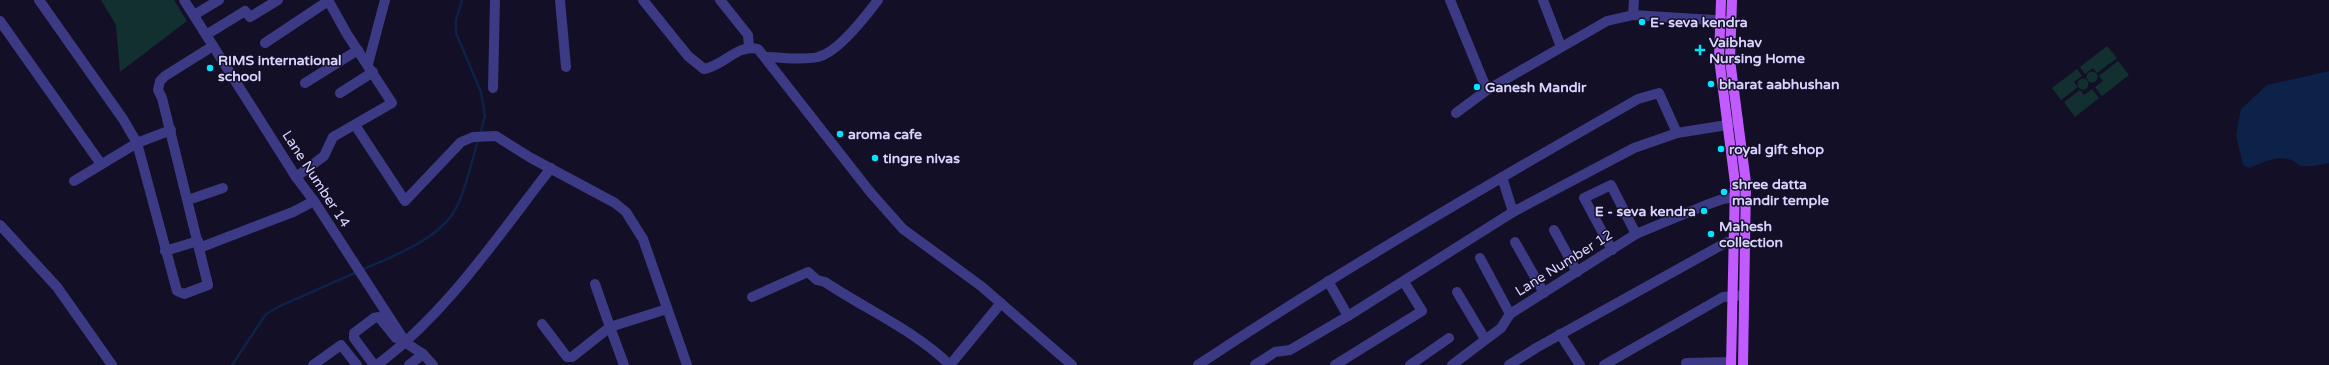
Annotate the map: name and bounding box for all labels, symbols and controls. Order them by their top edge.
place label: E- seva kendra [1650,14,1748,31]
marker: E- seva kendra [1637,17,1647,27]
place label: Vaibhav Nursing Home [1709,34,1805,67]
marker: Vaibhav Nursing Home [1694,44,1706,56]
place label: RIMS international school [218,52,342,85]
marker: RIMS international school [205,63,215,73]
place label: bharat aabhushan [1719,76,1839,93]
place label: Ganesh Mandir [1485,79,1587,96]
marker: bharat aabhushan [1706,79,1716,89]
marker: Ganesh Mandir [1472,82,1482,92]
place label: aroma cafe [848,126,922,143]
street label: Lane Number 14 [278,127,354,231]
marker: aroma cafe [835,129,845,139]
place label: royal gift shop [1729,141,1824,158]
marker: royal gift shop [1716,144,1726,154]
place label: tingre nivas [882,150,960,167]
marker: tingre nivas [870,153,880,163]
place label: shree datta mandir temple [1732,176,1829,209]
marker: shree datta mandir temple [1719,187,1729,197]
place label: E - seva kendra [1595,203,1696,220]
marker: E - seva kendra [1699,206,1709,216]
place label: Mahesh collection [1719,218,1783,251]
street label: Lane Number 12 [1512,226,1616,300]
marker: Mahesh collection [1706,229,1716,239]

